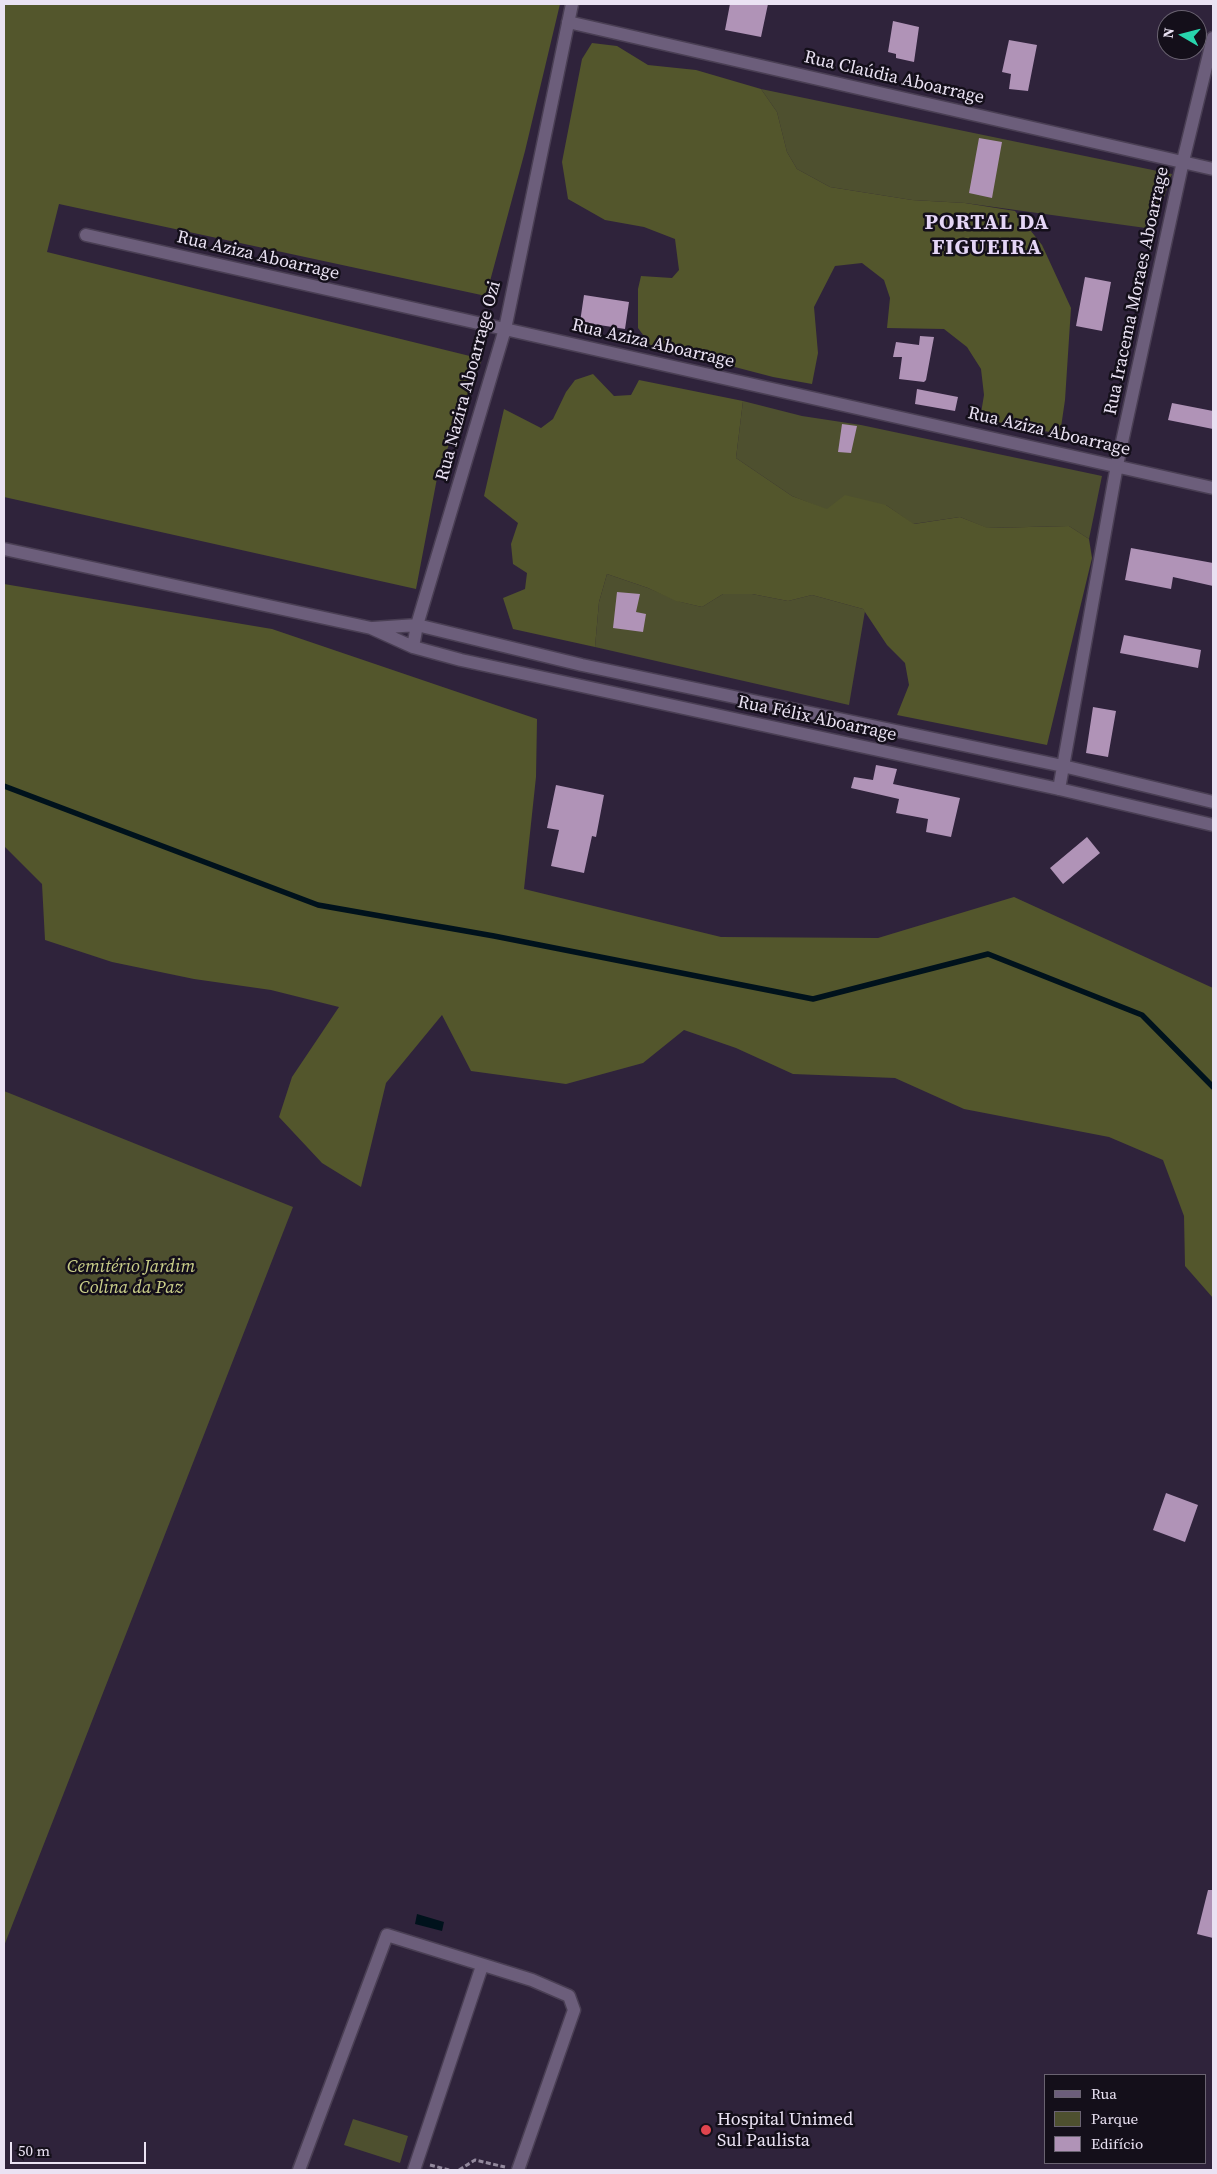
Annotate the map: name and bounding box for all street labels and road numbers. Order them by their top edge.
street label: Rua Claúdia Aboarrage [802,47,986,109]
street label: Rua Iracema Moraes Aboarrage [1100,165,1174,417]
street label: Rua Aziza Aboarrage [175,227,341,285]
street label: Rua Nazira Aboarrage Ozi [432,279,506,483]
street label: Rua Aziza Aboarrage [570,315,736,373]
street label: Rua Aziza Aboarrage [966,403,1132,461]
street label: Rua Félix Aboarrage [735,692,899,746]

